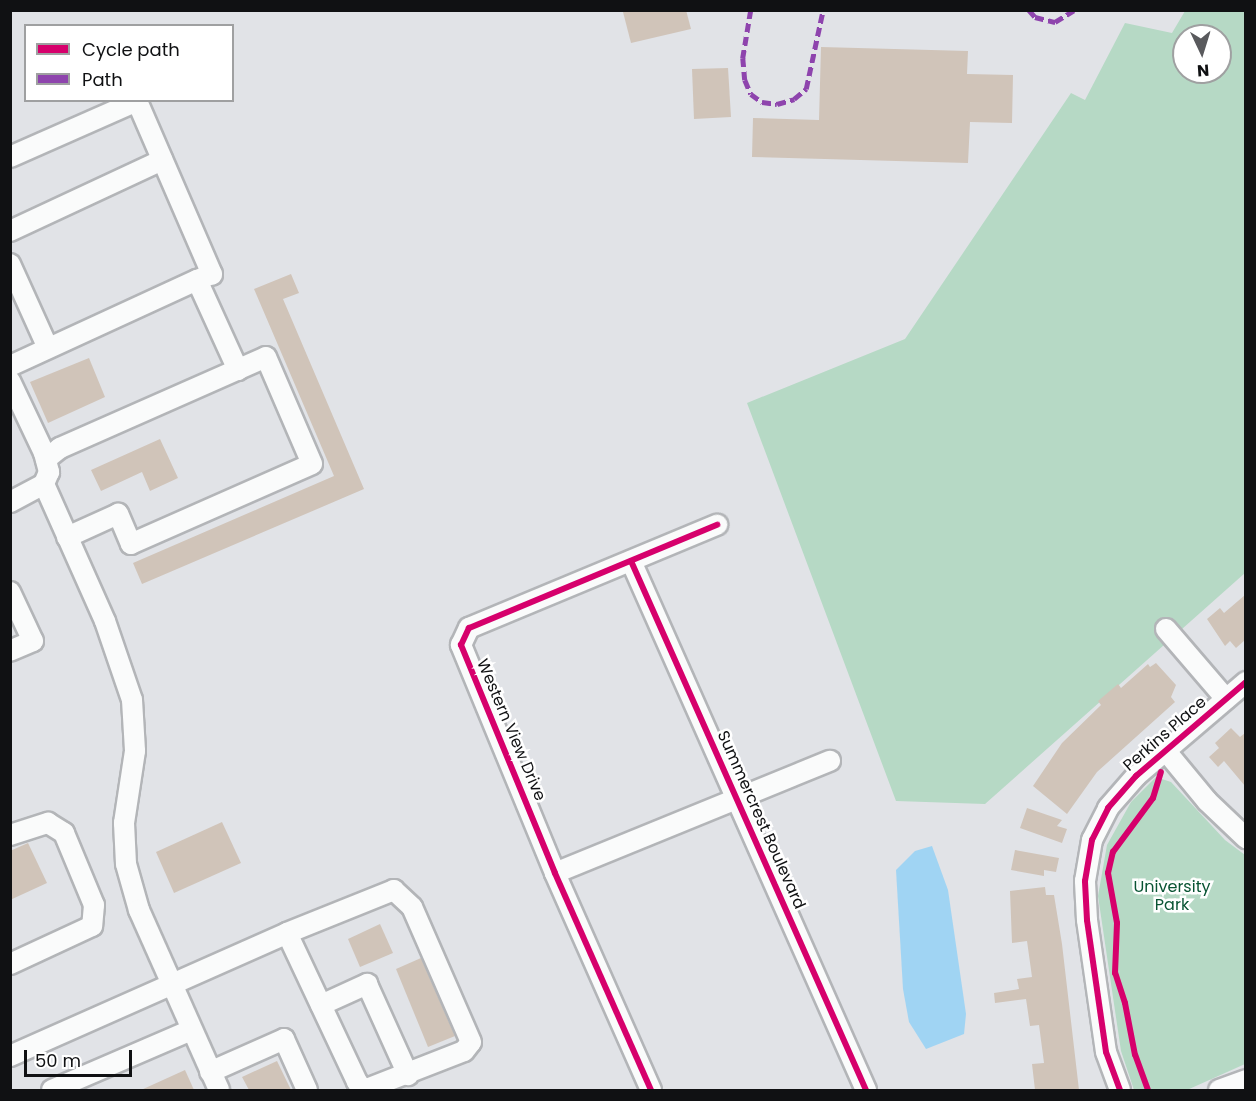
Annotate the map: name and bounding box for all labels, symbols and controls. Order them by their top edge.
legend [24,24,234,102]
north arrow [1172,24,1232,84]
text: Cycle path [82,37,180,62]
text: N [1196,59,1210,82]
text: Path [82,67,123,92]
street label: Western View Drive [472,656,550,804]
street label: Perkins Place [1120,693,1210,775]
street label: Summercrest Boulevard [713,728,809,912]
park label: University Park [1134,877,1210,915]
scale bar [27,1038,135,1076]
text: 50 m [35,1048,81,1073]

